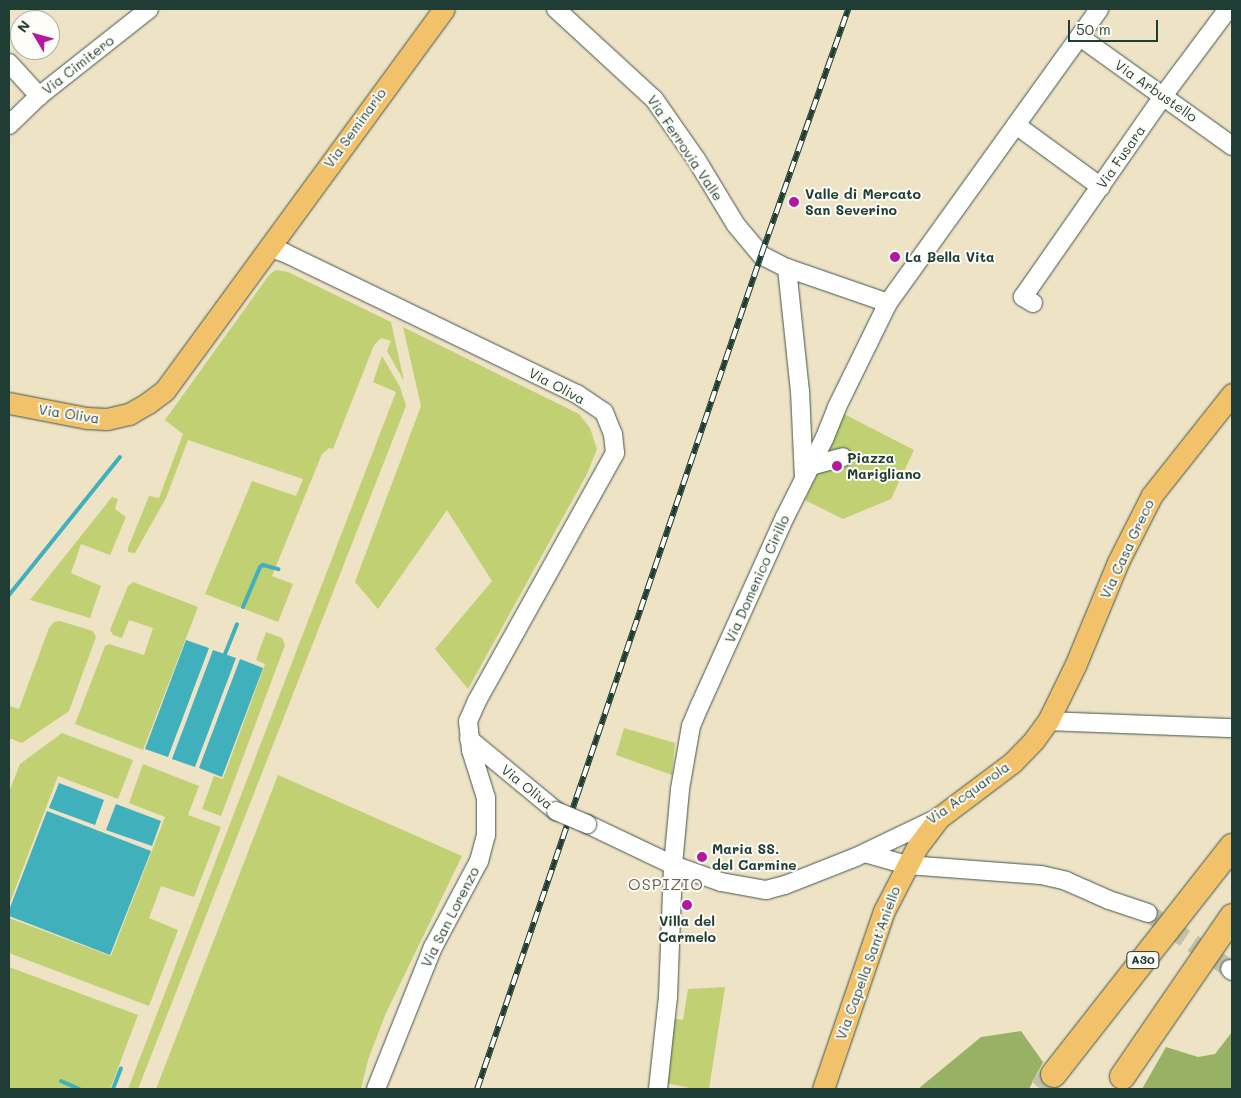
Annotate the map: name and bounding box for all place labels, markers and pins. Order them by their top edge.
place label: Valle di Mercato San Severino [805,186,921,218]
marker: Valle di Mercato San Severino [787,195,801,209]
place label: La Bella Vita [905,249,995,265]
marker: La Bella Vita [889,251,901,263]
place label: Piazza Marigliano [847,450,921,482]
marker: Piazza Marigliano [831,460,843,472]
place label: Maria SS. del Carmine [712,841,797,874]
marker: Maria SS. del Carmine [696,851,708,863]
marker: Villa del Carmelo [681,899,693,911]
place label: Villa del Carmelo [658,913,716,946]

